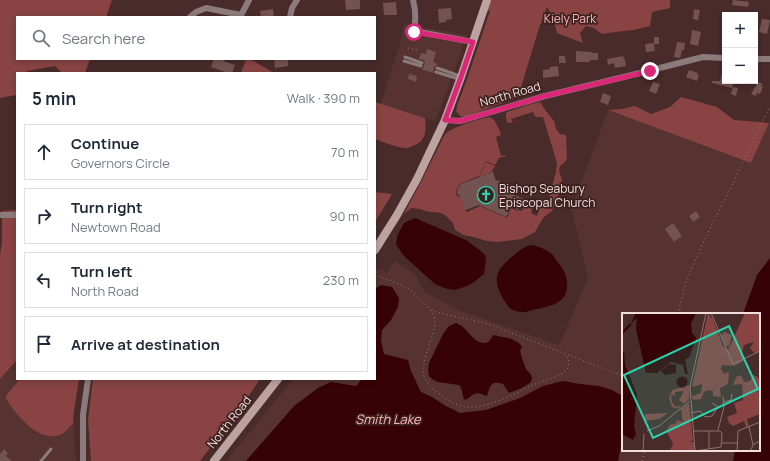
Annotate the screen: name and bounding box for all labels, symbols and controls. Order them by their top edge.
park label: Kiely Park [544,10,597,27]
map controls [722,12,758,84]
button: + [722,12,758,48]
search box [16,16,376,60]
route start [405,23,423,41]
icon: search [30,27,52,49]
text: Search here [62,28,145,49]
button: − [722,48,758,84]
route end [641,62,659,80]
street label: North Road [478,77,542,111]
text: 5 min [32,87,76,110]
text: Walk · 390 m [287,89,360,107]
text: Continue [71,133,139,154]
icon: ahead [33,141,55,163]
text: 70 m [331,143,359,161]
text: Governors Circle [71,154,170,172]
place label: Bishop Seabury Episcopal Church [499,180,595,211]
church icon: Bishop Seabury Episcopal Church [476,185,496,205]
text: Turn right [71,197,142,218]
icon: right [33,205,55,227]
text: 90 m [329,207,359,225]
text: Newtown Road [71,218,161,236]
text: Turn left [71,261,133,282]
icon: left [33,269,55,291]
text: 230 m [323,271,359,289]
text: North Road [71,282,139,300]
inset map [622,313,760,451]
icon: arrive [33,333,55,355]
text: Arrive at destination [71,334,220,355]
street label: North Road [203,392,255,452]
water label: Smith Lake [355,410,422,428]

